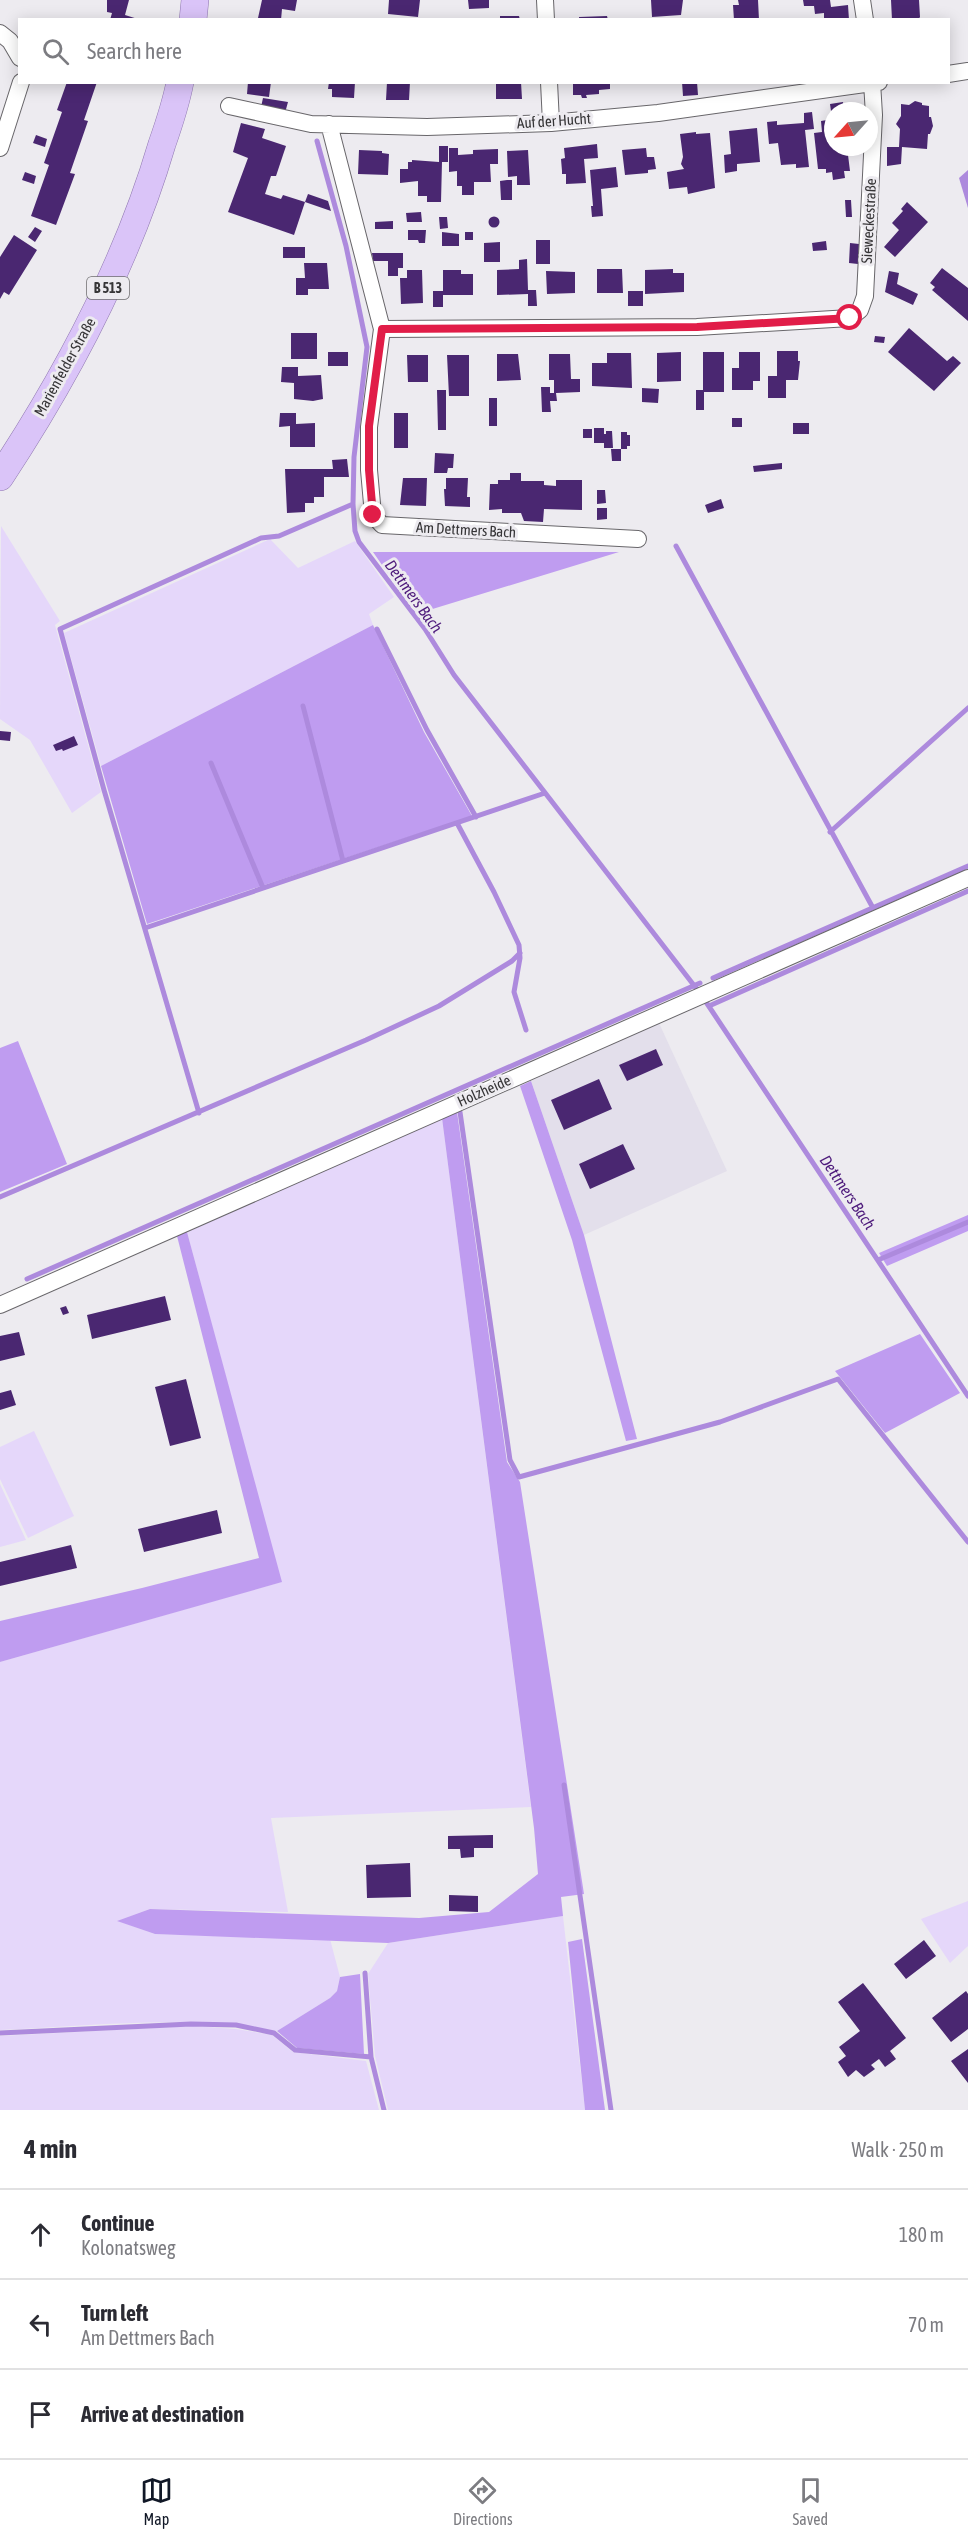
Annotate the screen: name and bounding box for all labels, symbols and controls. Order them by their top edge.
search box [18,18,950,84]
icon: search [39,35,72,68]
text: Search here [87,38,182,64]
north arrow [824,102,878,156]
street label: Auf der Hucht [516,109,592,132]
street label: Sieweckestraße [858,178,879,264]
road number: B 513 [87,277,129,299]
route start [836,304,862,330]
street label: Marienfelder Straße [31,314,99,419]
route end [359,501,385,527]
street label: Am Dettmers Bach [415,518,517,541]
water label: Dettmers Bach [382,556,447,636]
street label: Holzheide [454,1071,513,1110]
water label: Dettmers Bach [817,1152,879,1233]
text: 4 min [24,2134,77,2164]
text: Walk · 250 m [852,2138,944,2161]
text: Continue [81,2210,155,2236]
icon: ahead [24,2218,57,2251]
text: 180 m [899,2223,944,2246]
text: Kolonatsweg [81,2236,176,2259]
text: Turn left [81,2300,148,2326]
icon: left [24,2308,57,2341]
text: 70 m [908,2313,944,2336]
text: Am Dettmers Bach [81,2326,215,2349]
icon: arrive [24,2398,57,2431]
text: Arrive at destination [81,2401,244,2427]
tab: Map [140,2474,173,2528]
tab: Directions [453,2474,513,2528]
tab: Saved [793,2474,828,2528]

